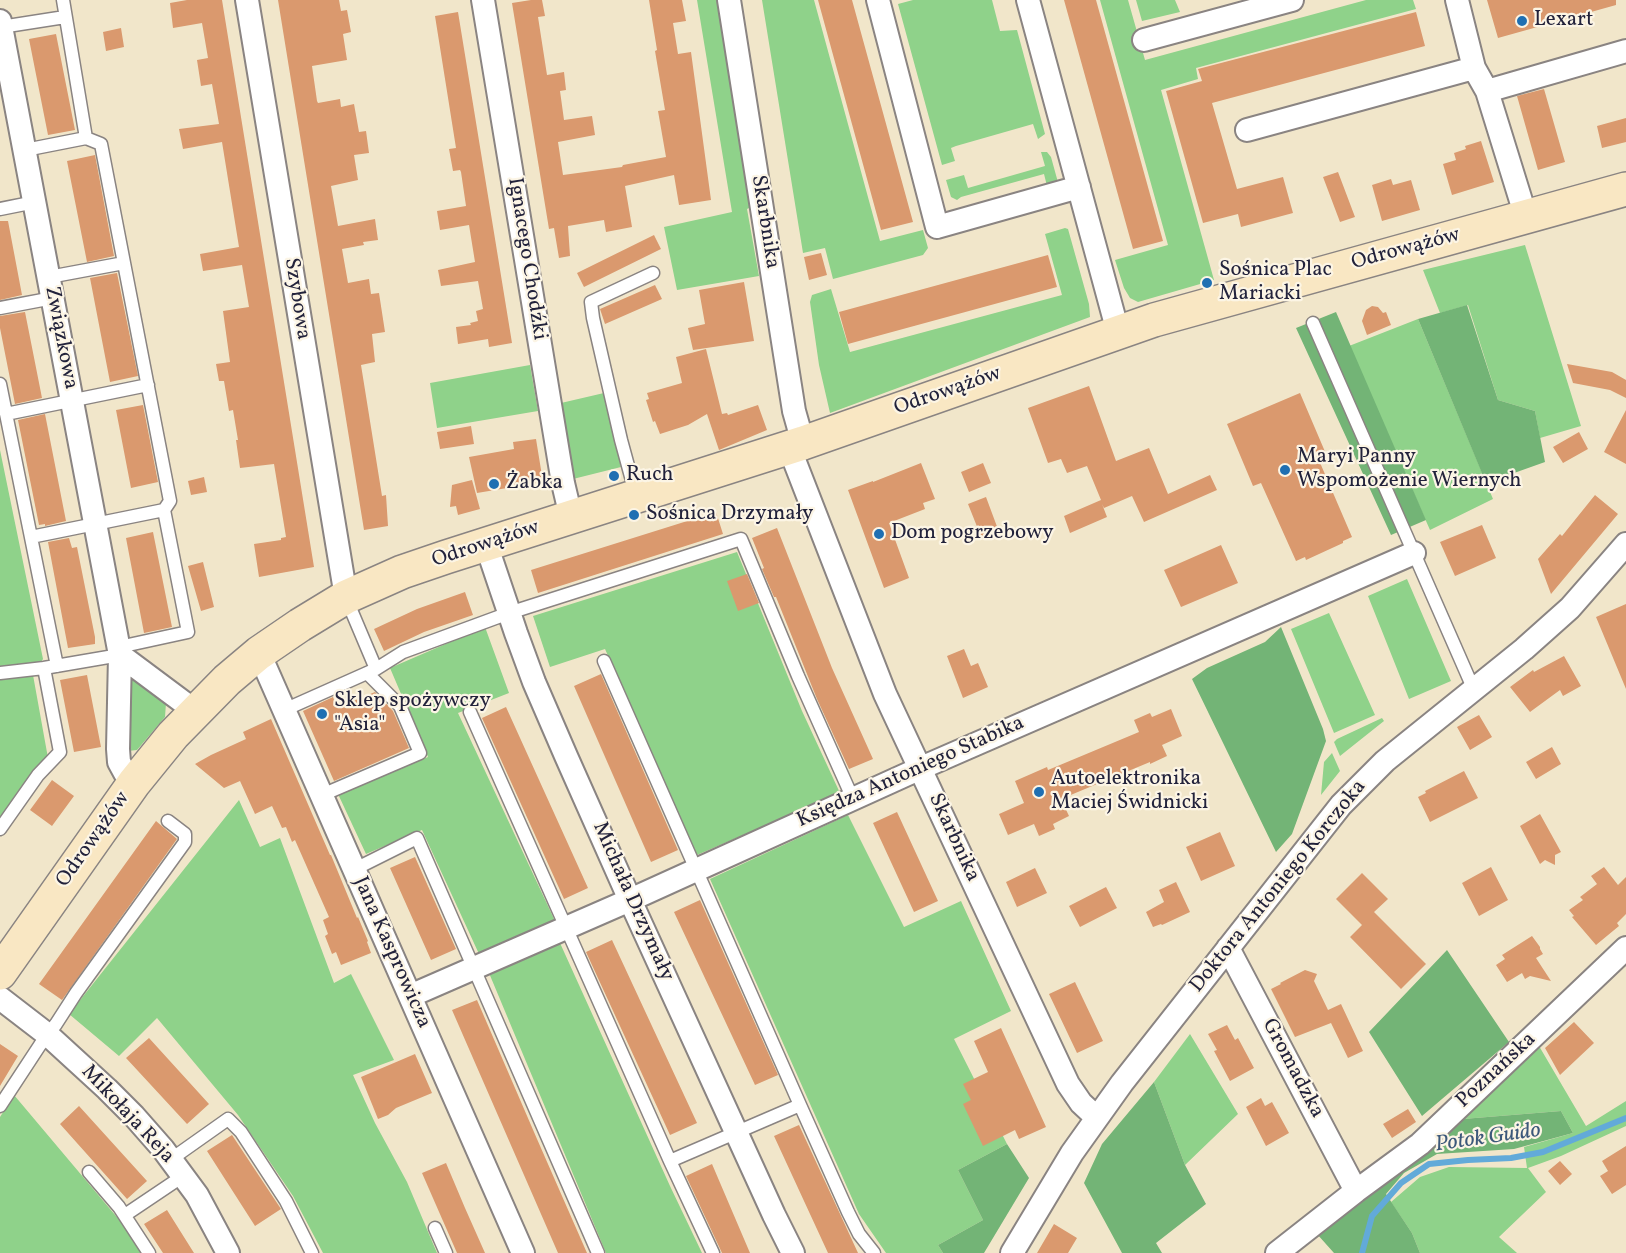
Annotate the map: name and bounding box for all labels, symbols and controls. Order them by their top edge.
place label: Lexart [1534,8,1593,34]
marker: Lexart [1515,14,1529,28]
street label: Skarbnika [744,173,784,271]
street label: Ignacego Chodźki [501,176,551,342]
street label: Odrowążów [1349,223,1463,277]
street label: Szybowa [277,256,315,342]
place label: Sośnica Plac Mariacki [1219,258,1332,308]
marker: Sośnica Plac Mariacki [1200,276,1214,290]
street label: Związkowa [38,284,82,392]
street label: Odrowążów [891,362,1005,422]
place label: Maryi Panny Wspomożenie Wiernych [1297,445,1522,495]
place label: Ruch [626,463,674,489]
marker: Maryi Panny Wspomożenie Wiernych [1278,463,1292,477]
marker: Ruch [607,469,621,483]
place label: Żabka [506,471,563,497]
marker: Żabka [487,477,501,491]
place label: Sośnica Drzymały [646,502,813,528]
marker: Sośnica Drzymały [627,508,641,522]
street label: Odrowążów [429,516,543,574]
place label: Dom pogrzebowy [891,521,1054,547]
marker: Dom pogrzebowy [872,527,886,541]
place label: Sklep spożywczy "Asia" [334,689,491,739]
marker: Sklep spożywczy "Asia" [315,707,329,721]
street label: Księdza Antoniego Stabika [793,711,1029,835]
place label: Autoelektronika Maciej Świdnicki [1051,767,1208,817]
street label: Doktora Antoniego Korczoka [1185,776,1373,998]
marker: Autoelektronika Maciej Świdnicki [1032,785,1046,799]
street label: Odrowążów [52,787,136,893]
street label: Skarbnika [922,790,984,886]
street label: Michała Drzymały [586,819,678,985]
street label: Jana Kasprowicza [346,873,436,1033]
street label: Gromadzka [1255,1015,1329,1123]
street label: Poznańska [1452,1028,1542,1114]
street label: Mikołaja Reja [75,1060,179,1170]
water label: Potok Guido [1434,1119,1542,1159]

